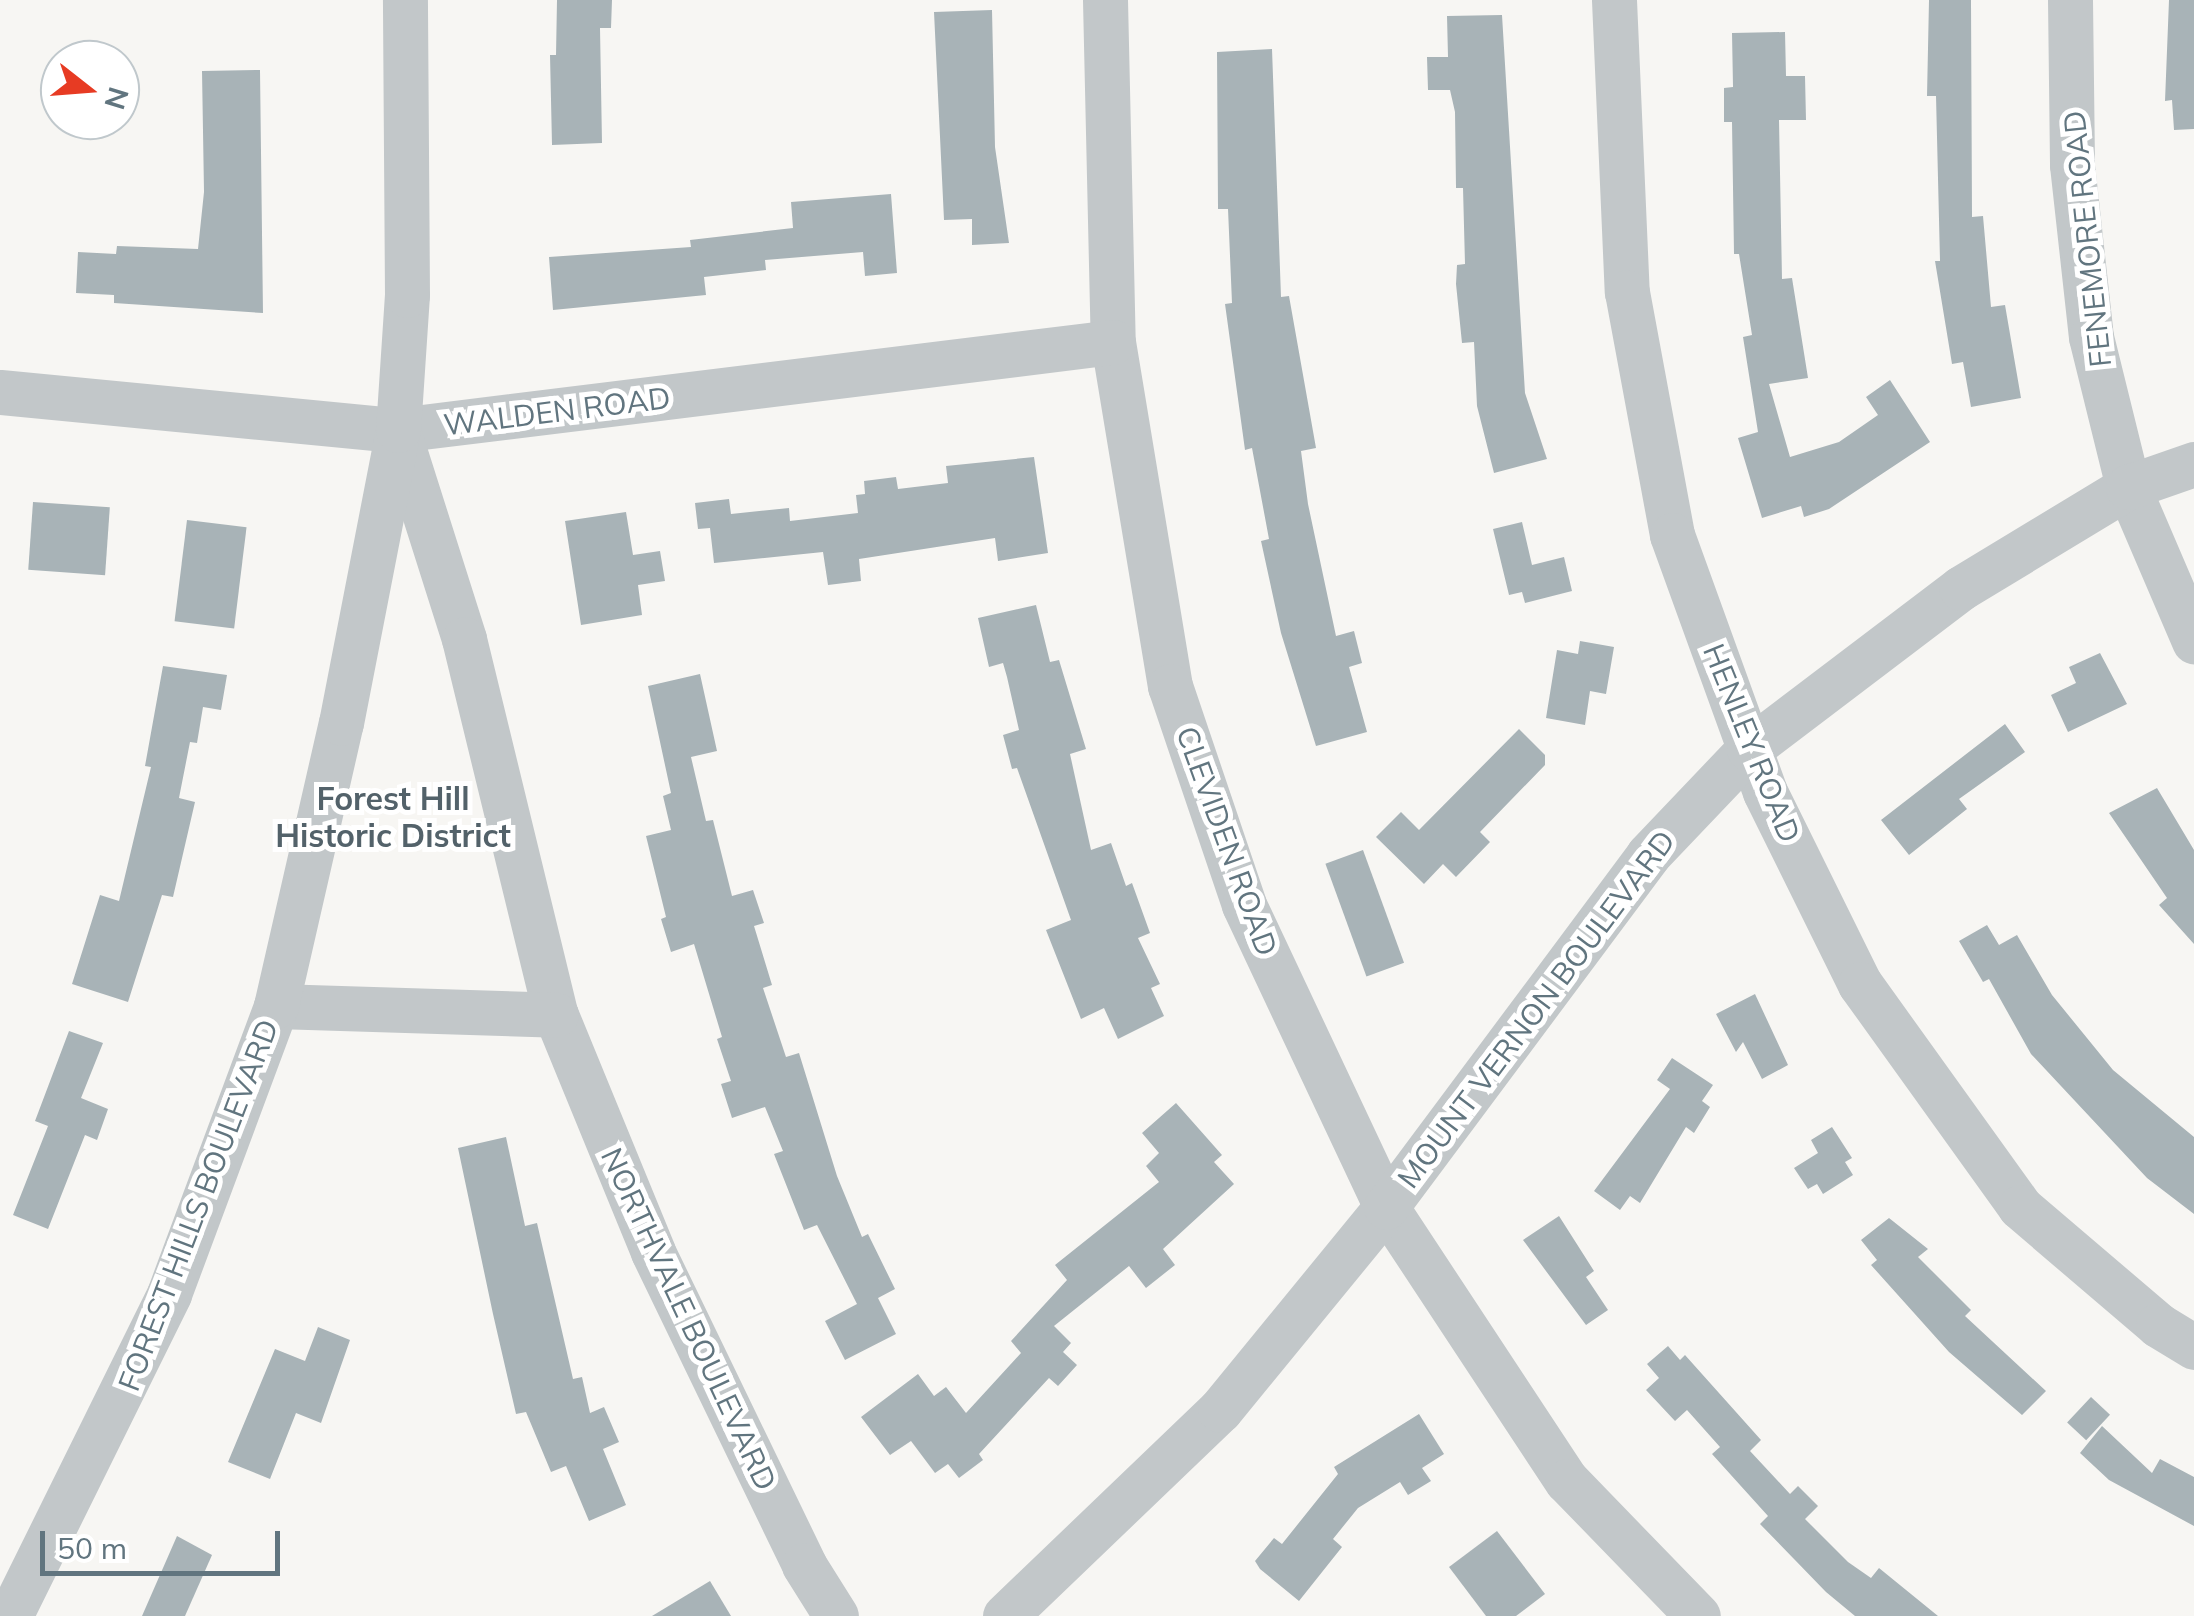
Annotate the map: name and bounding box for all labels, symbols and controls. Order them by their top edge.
north arrow [40,40,140,140]
text: N [97,83,137,114]
street label: FENEMORE ROAD [2056,109,2118,369]
street label: WALDEN ROAD [442,379,672,443]
street label: HENLEY ROAD [1696,639,1808,847]
street label: CLEVIDEN ROAD [1169,722,1285,960]
district label: Forest Hill Historic District [275,780,511,855]
street label: MOUNT VERNON BOULEVARD [1390,823,1682,1195]
street label: FOREST HILLS BOULEVARD [110,1014,286,1396]
street label: NORTHVALE BOULEVARD [594,1142,784,1496]
scale bar [45,1511,285,1573]
text: 50 m [57,1529,127,1567]

